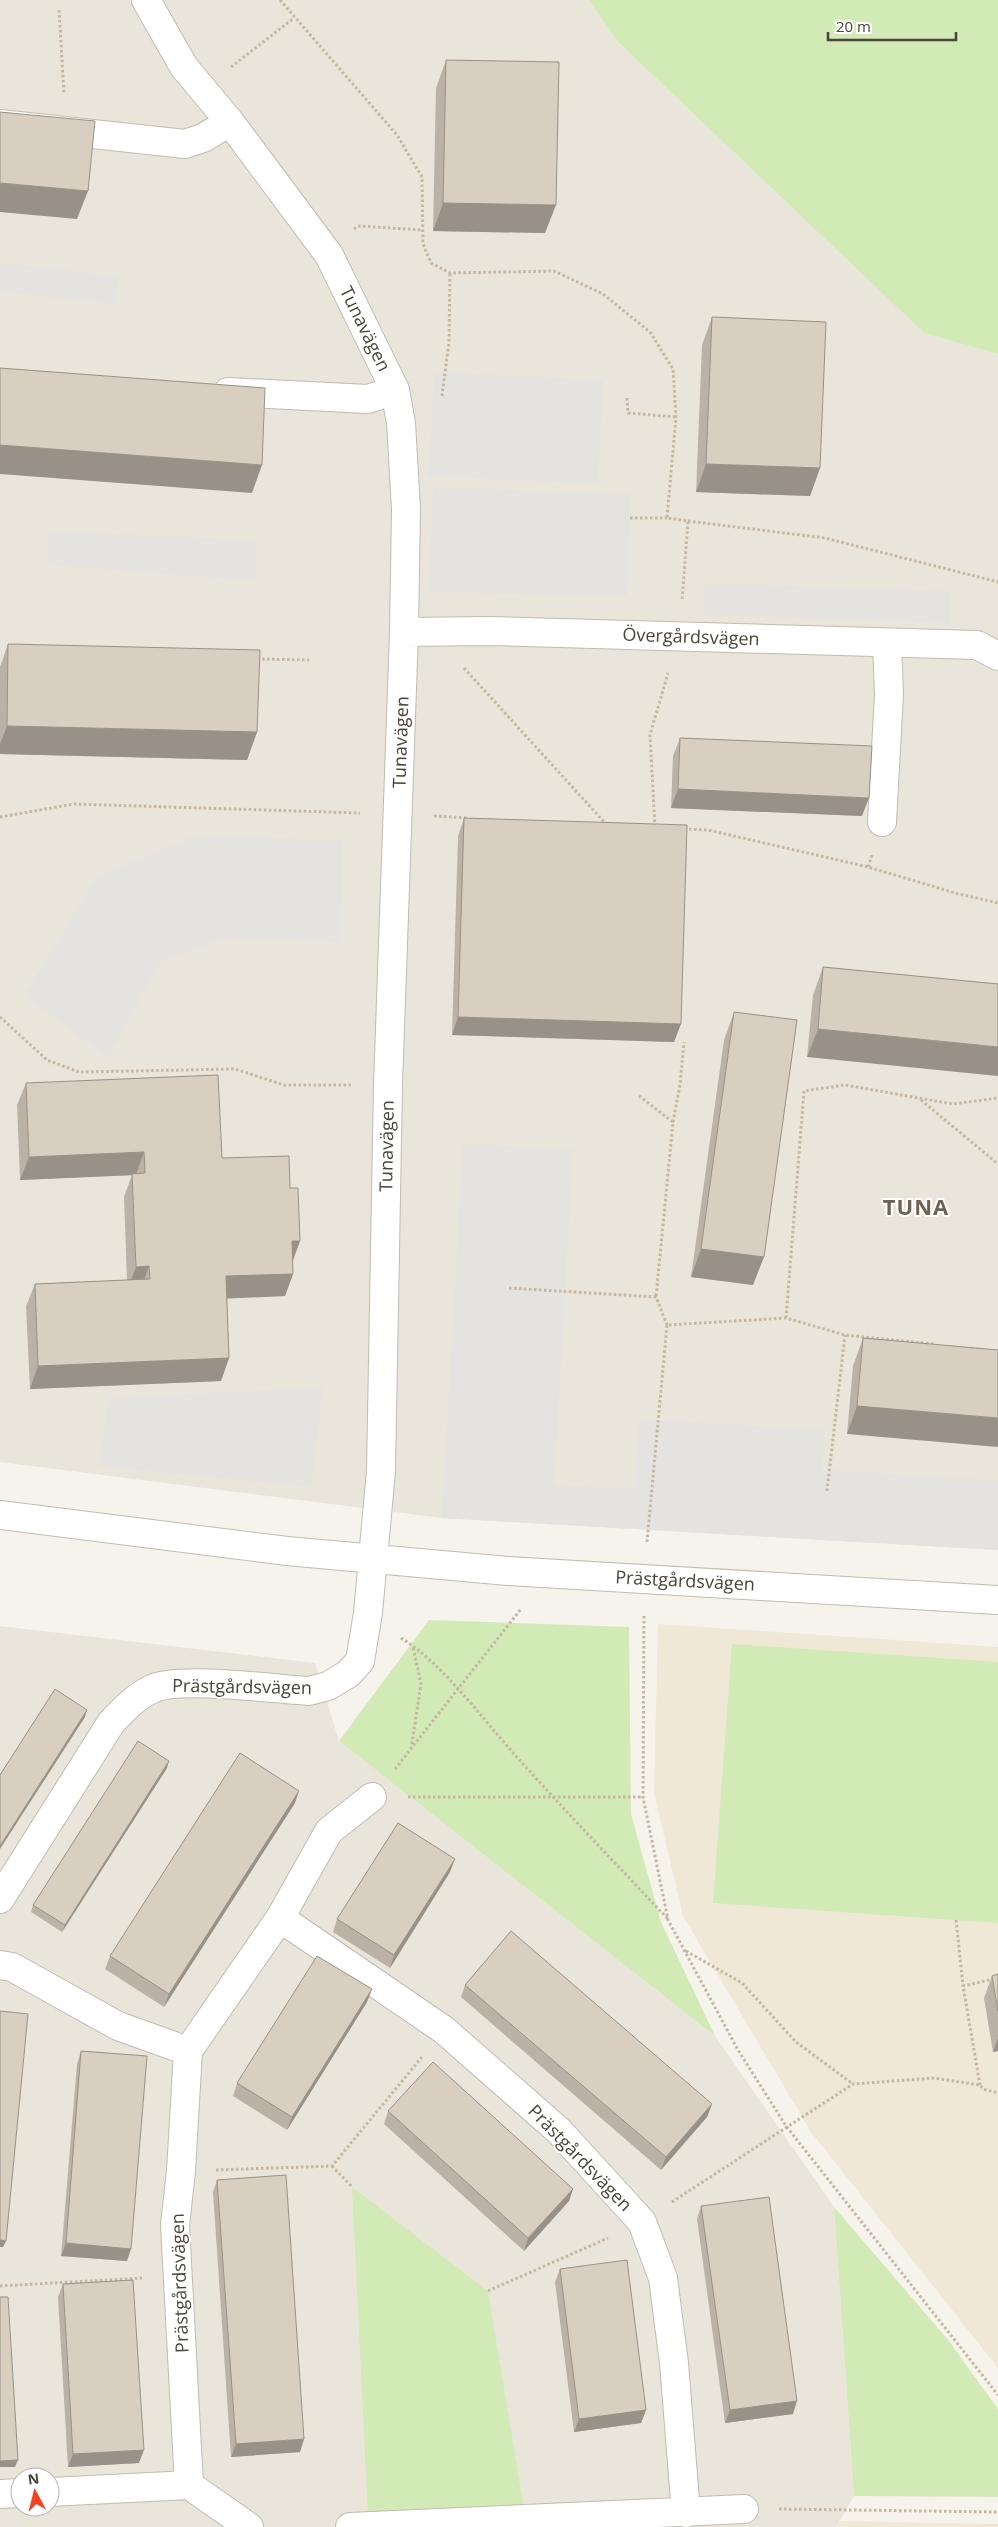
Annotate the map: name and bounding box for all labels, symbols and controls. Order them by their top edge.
scale bar [828,10,956,42]
text: 20 m [836,16,871,36]
street label: Tunavägen [335,282,397,375]
street label: Övergårdsvägen [622,622,760,650]
street label: Tunavägen [386,696,414,788]
street label: Tunavägen [373,1100,399,1192]
district label: TUNA [883,1191,949,1221]
street label: Prästgårdsvägen [615,1564,755,1596]
street label: Prästgårdsvägen [172,1673,312,1699]
street label: Prästgårdsvägen [524,2099,638,2216]
street label: Prästgårdsvägen [165,2213,193,2353]
north arrow [10,2467,60,2517]
text: N [27,2468,40,2489]

